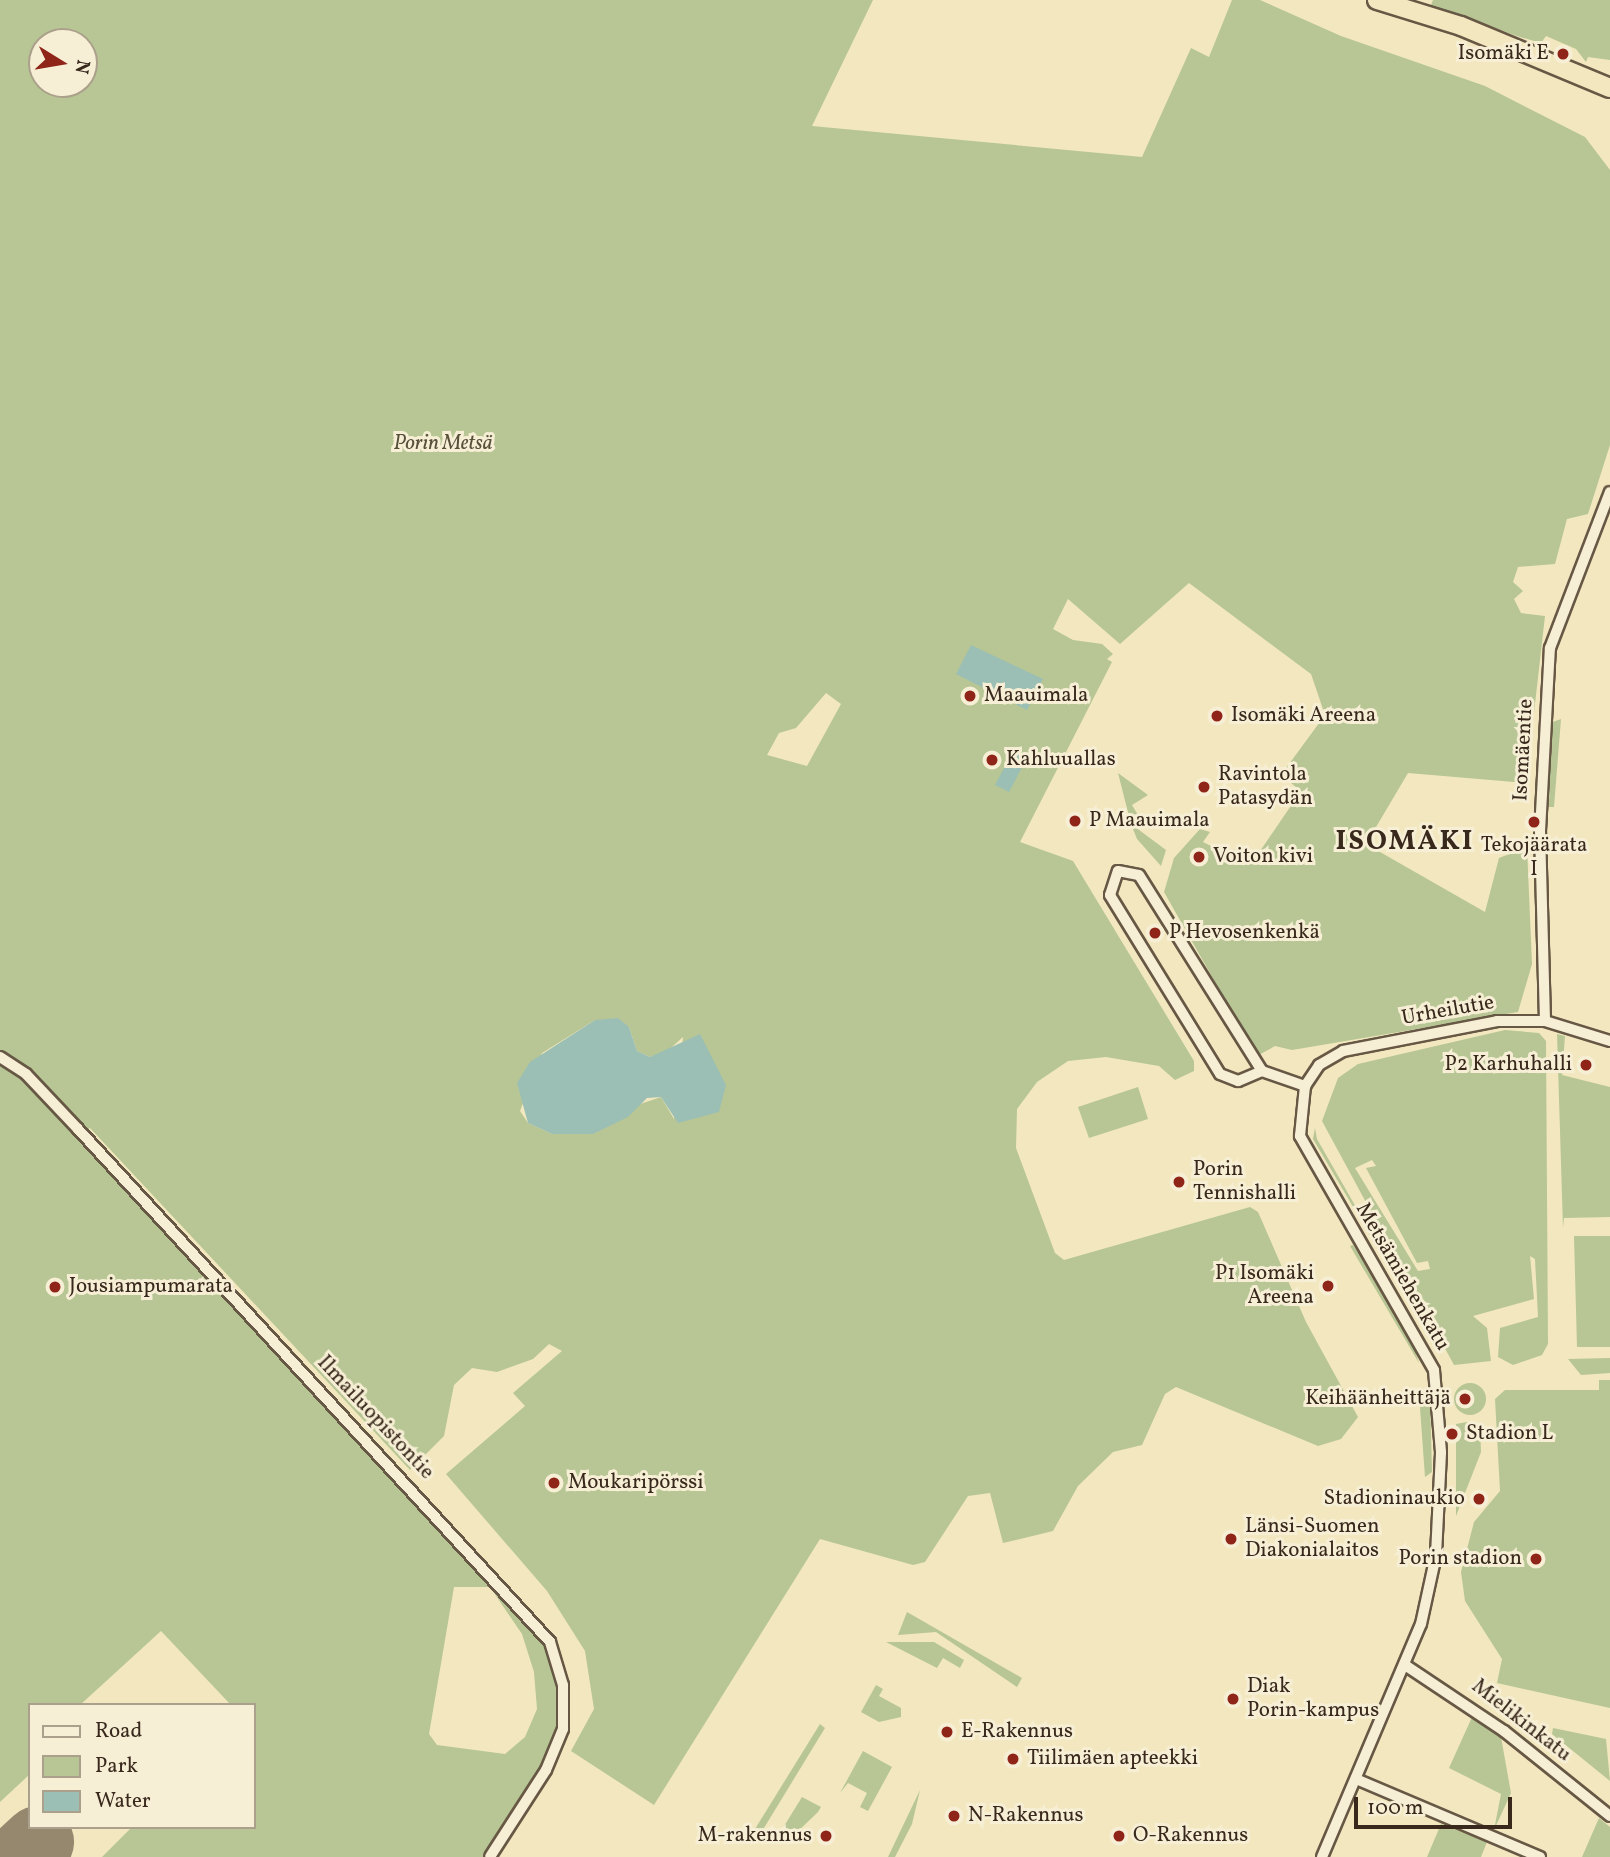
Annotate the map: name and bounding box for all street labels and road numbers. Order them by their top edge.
street label: Isomäentie [1509,698,1539,802]
street label: Urheilutie [1400,990,1496,1032]
street label: Metsämiehenkatu [1349,1199,1455,1355]
street label: Ilmailuopistontie [311,1351,439,1485]
street label: Mielikinkatu [1466,1674,1576,1768]

